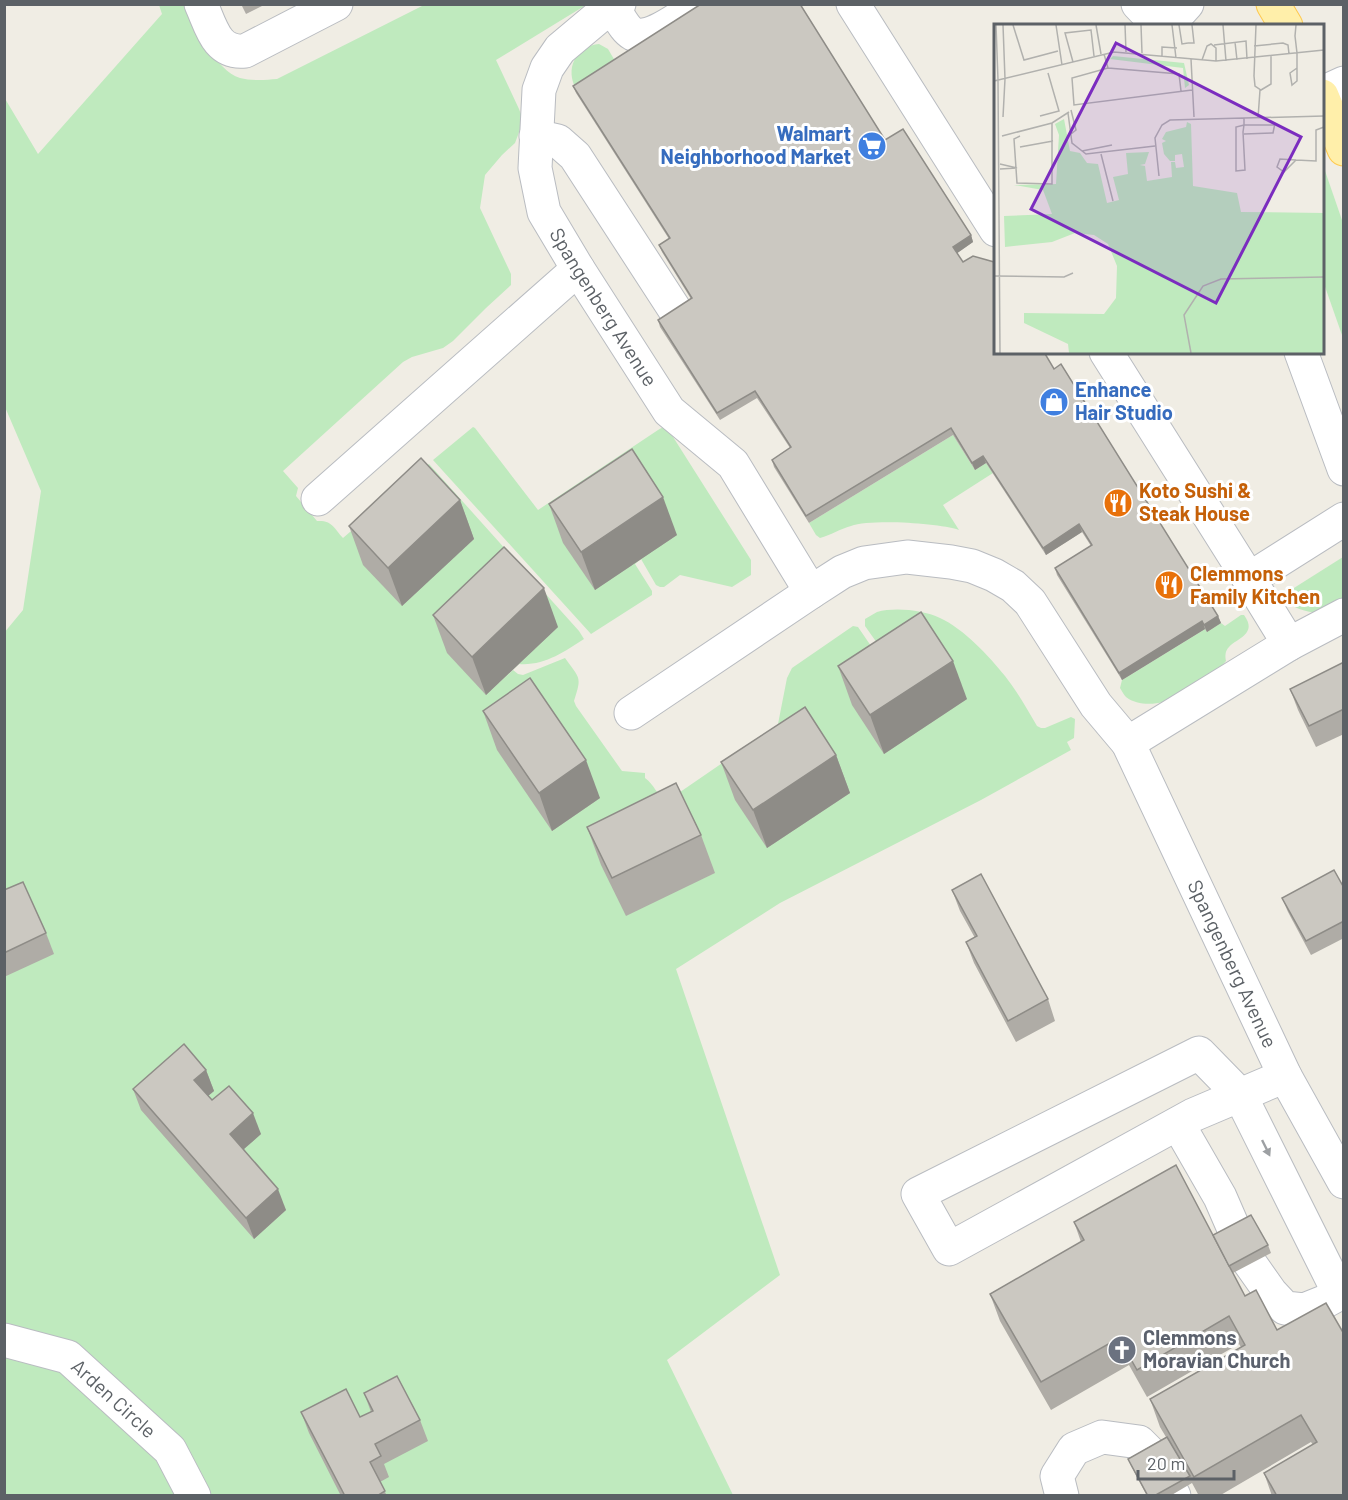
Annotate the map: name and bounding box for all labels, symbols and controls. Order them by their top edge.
inset map [994,24,1324,354]
place label: Walmart Neighborhood Market [661,121,851,168]
supermarket icon: Walmart Neighborhood Market [856,130,888,162]
street label: Spangenberg Avenue [545,223,663,390]
place label: Enhance Hair Studio [1075,377,1173,424]
shop icon: Enhance Hair Studio [1038,386,1070,418]
place label: Koto Sushi & Steak House [1139,478,1251,525]
restaurant icon: Koto Sushi & Steak House [1102,487,1134,519]
place label: Clemmons Family Kitchen [1190,561,1320,608]
restaurant icon: Clemmons Family Kitchen [1153,569,1185,601]
street label: Spangenberg Avenue [1183,876,1283,1051]
one-way arrow [1261,1139,1271,1156]
place label: Clemmons Moravian Church [1143,1325,1290,1372]
church icon: Clemmons Moravian Church [1106,1334,1138,1366]
street label: Arden Circle [67,1353,162,1442]
scale bar [1138,1443,1234,1481]
text: 20 m [1147,1452,1185,1474]

